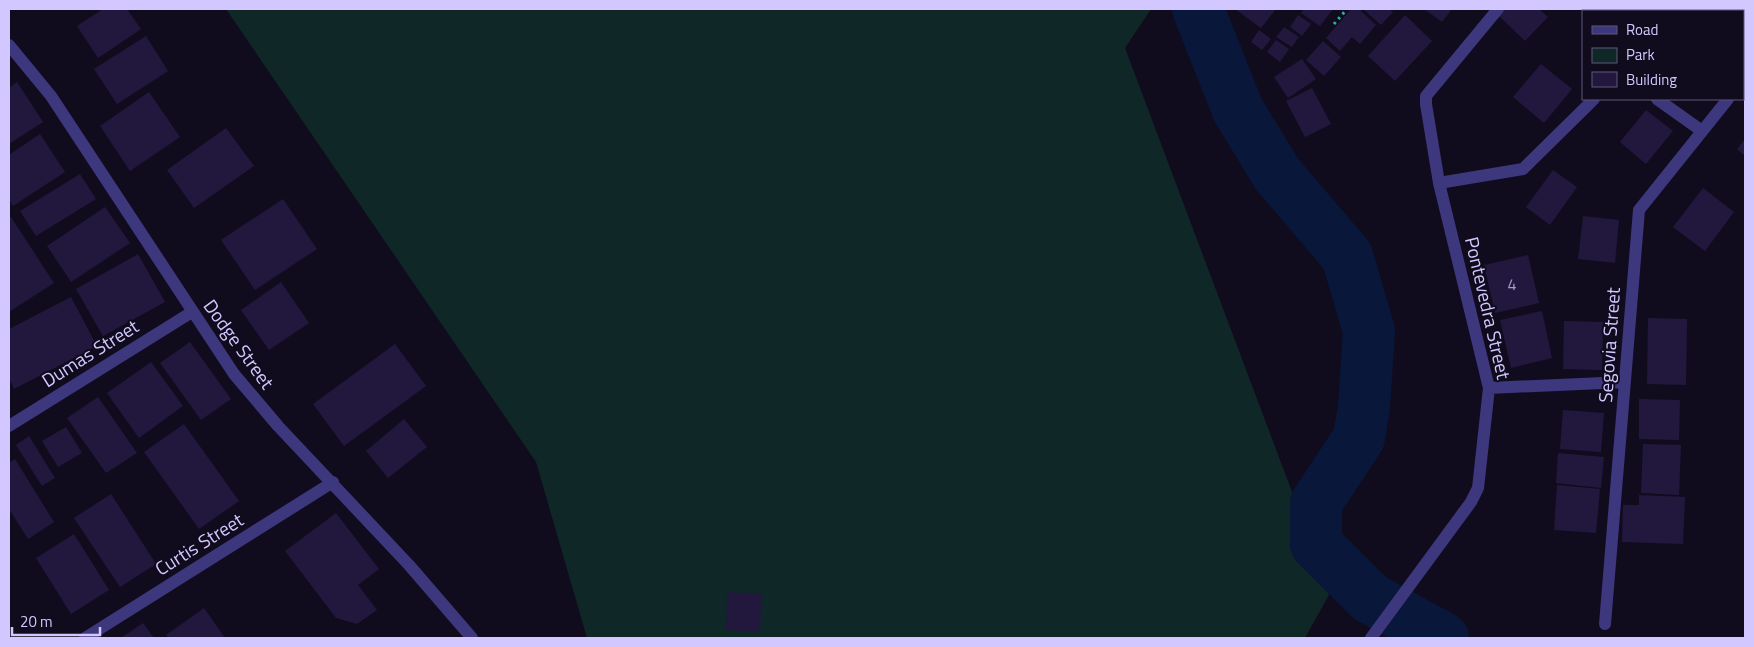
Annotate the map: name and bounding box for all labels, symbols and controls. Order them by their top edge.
legend [1582,10,1744,100]
text: Road [1626,18,1658,41]
text: Park [1626,43,1655,66]
text: Building [1626,68,1677,91]
street label: Pontevedra Street [1458,234,1519,382]
house number: 4 [1508,272,1517,296]
street label: Segovia Street [1590,286,1627,404]
street label: Dodge Street [197,293,282,395]
street label: Dumas Street [36,311,144,394]
street label: Curtis Street [149,505,249,582]
scale bar [12,604,100,636]
text: 20 m [20,610,53,633]

